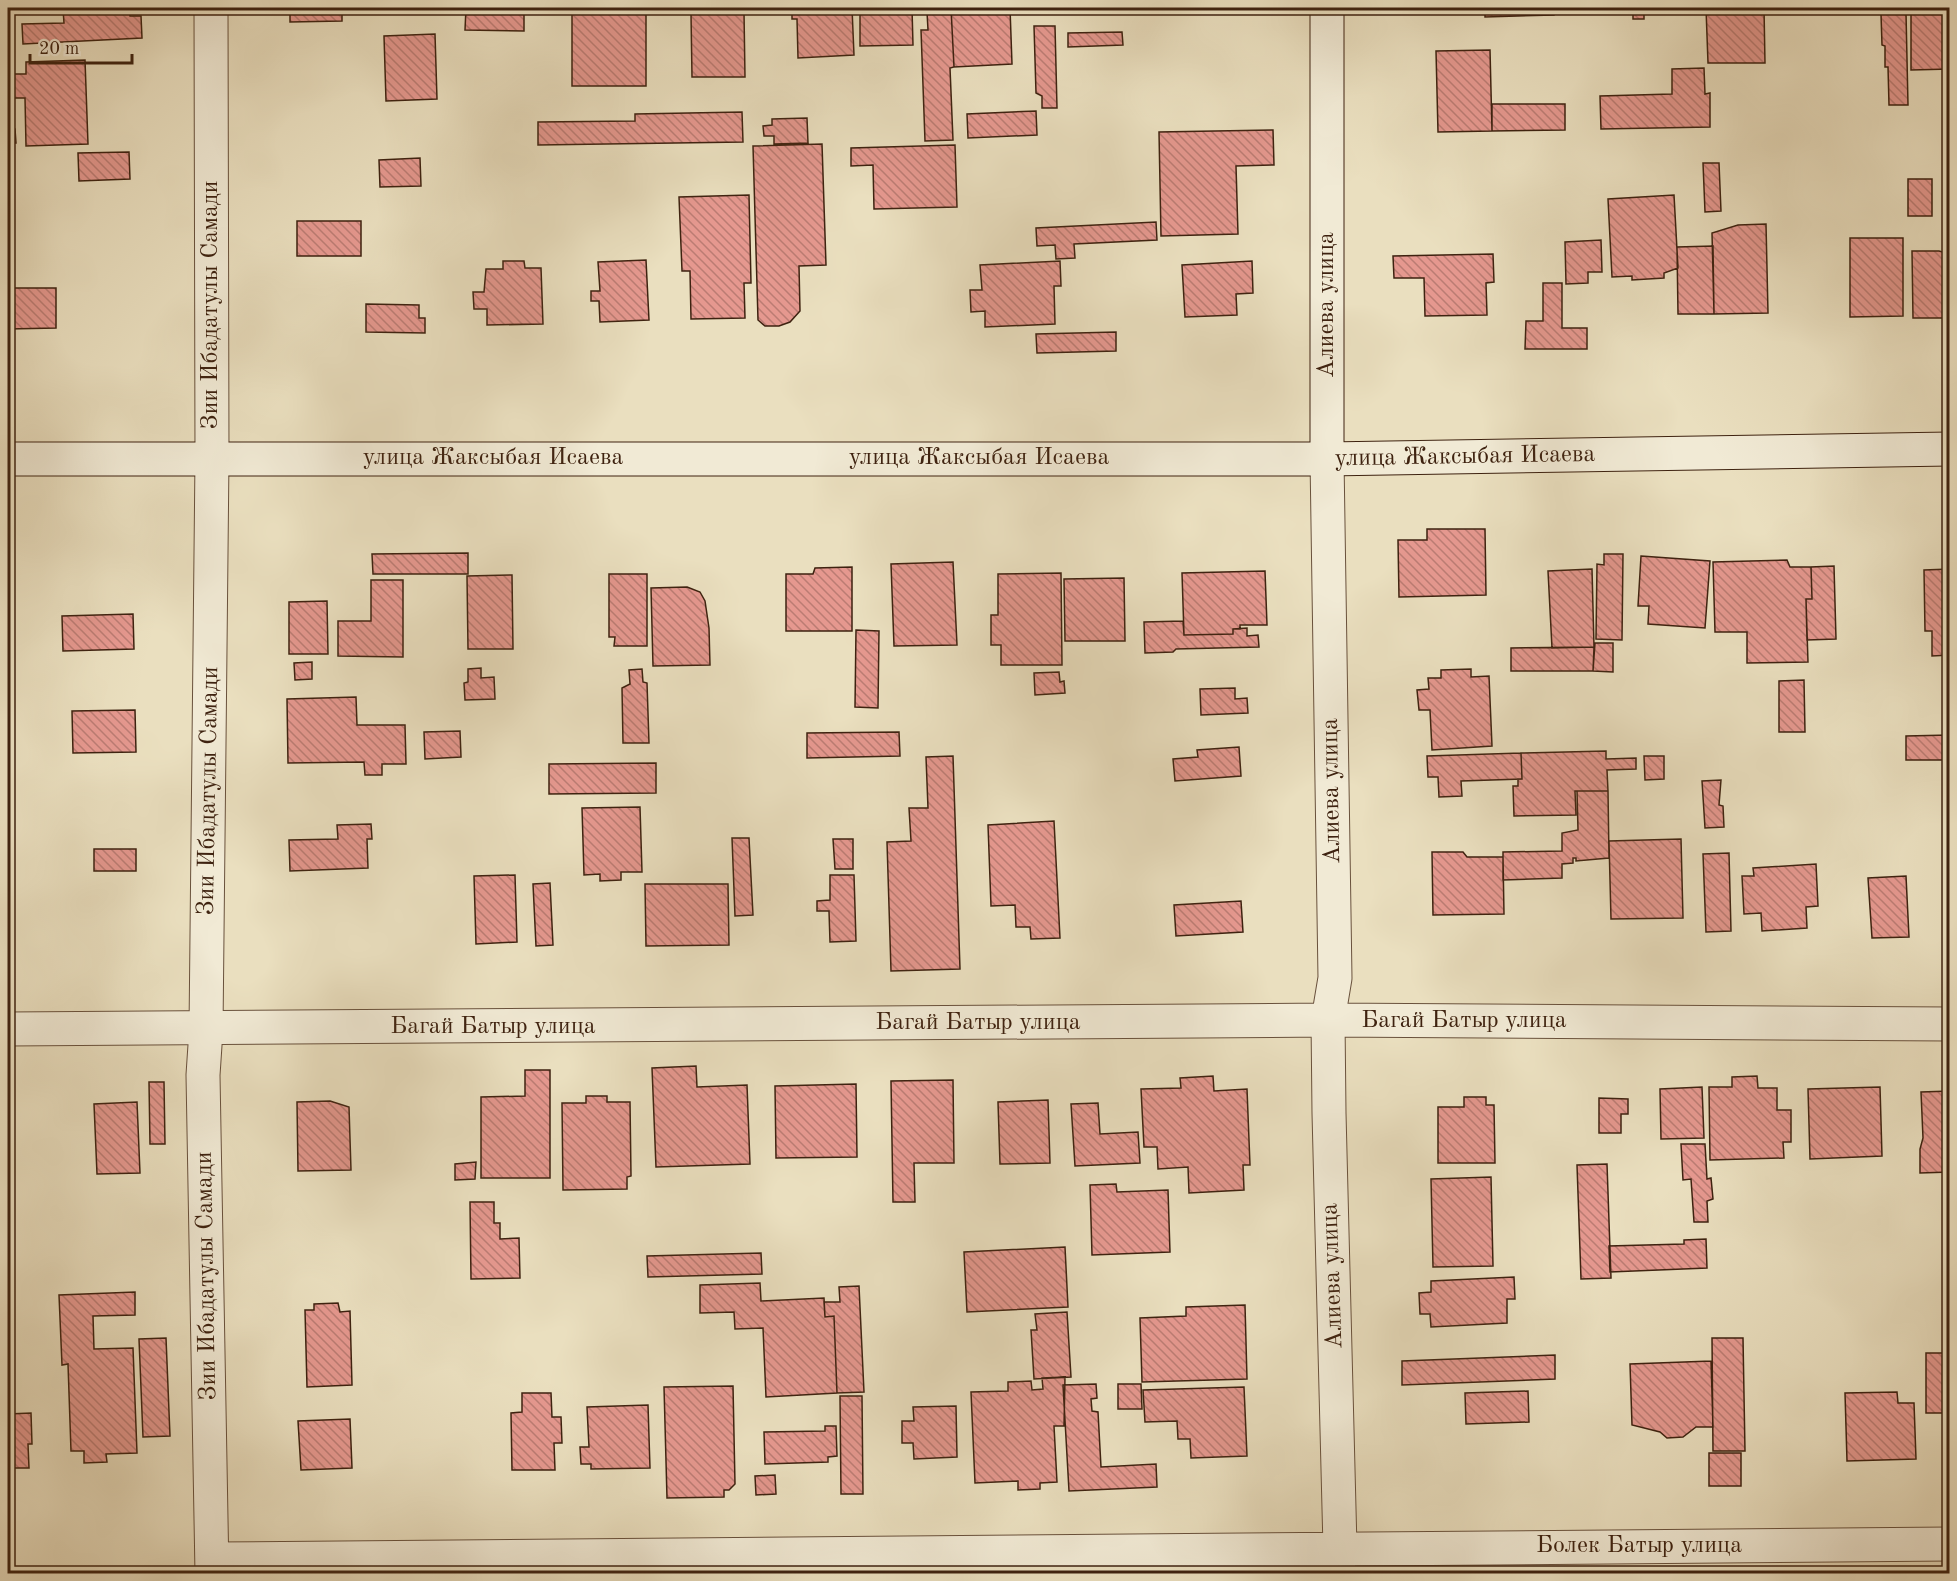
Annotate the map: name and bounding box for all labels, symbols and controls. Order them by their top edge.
scale bar [30,27,132,65]
text: 20 m [39,40,79,58]
street label: Зии Ибадатулы Самади [199,180,223,430]
street label: Алиева улица [1315,232,1339,378]
street label: улица Жаксыбая Исаева [1334,443,1596,471]
street label: улица Жаксыбая Исаева [363,446,623,470]
street label: улица Жаксыбая Исаева [849,446,1109,470]
street label: Зии Ибадатулы Самади [195,666,223,916]
street label: Алиева улица [1319,718,1345,864]
street label: Багай Батыр улица [1361,1009,1567,1033]
street label: Багай Батыр улица [875,1011,1081,1035]
street label: Багай Батыр улица [390,1015,596,1039]
street label: Зии Ибадатулы Самади [193,1151,221,1401]
street label: Алиева улица [1318,1203,1348,1349]
street label: Болек Батыр улица [1536,1534,1742,1558]

